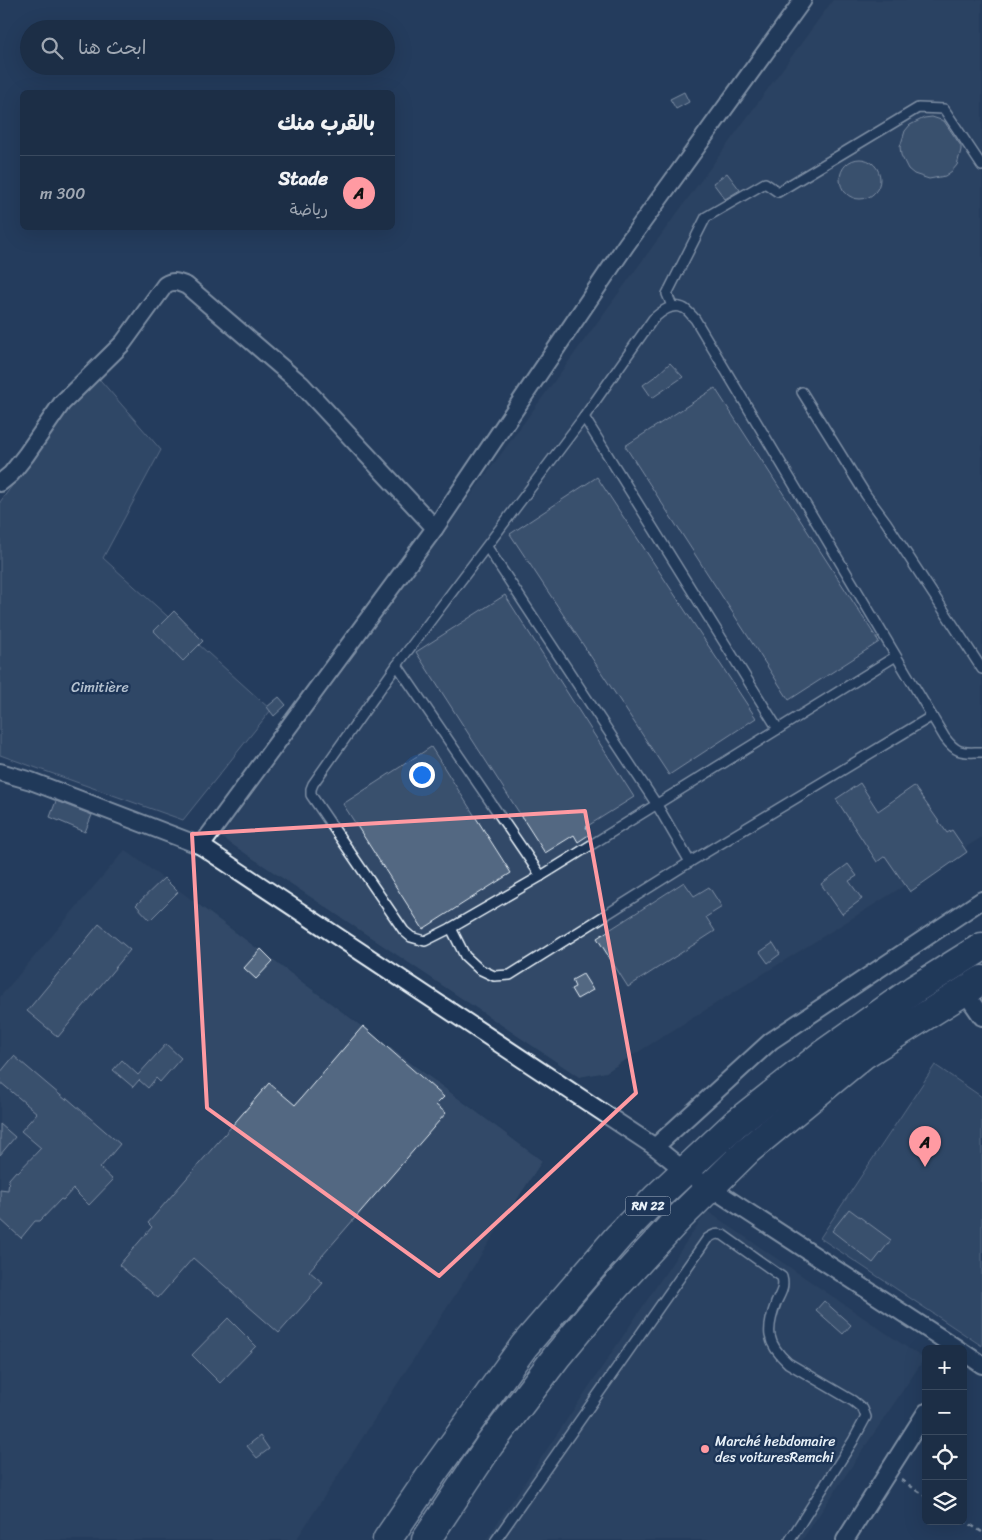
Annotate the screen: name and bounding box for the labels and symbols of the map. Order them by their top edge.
park label: Cimitière [71,675,129,700]
your location [409,762,435,788]
pin: A [909,1126,941,1167]
road number: RN 22 [626,1196,670,1216]
place label: Marché hebdomaire des voituresRemchi [715,1429,835,1470]
marker: Marché hebdomaire des voituresRemchi [699,1443,711,1455]

